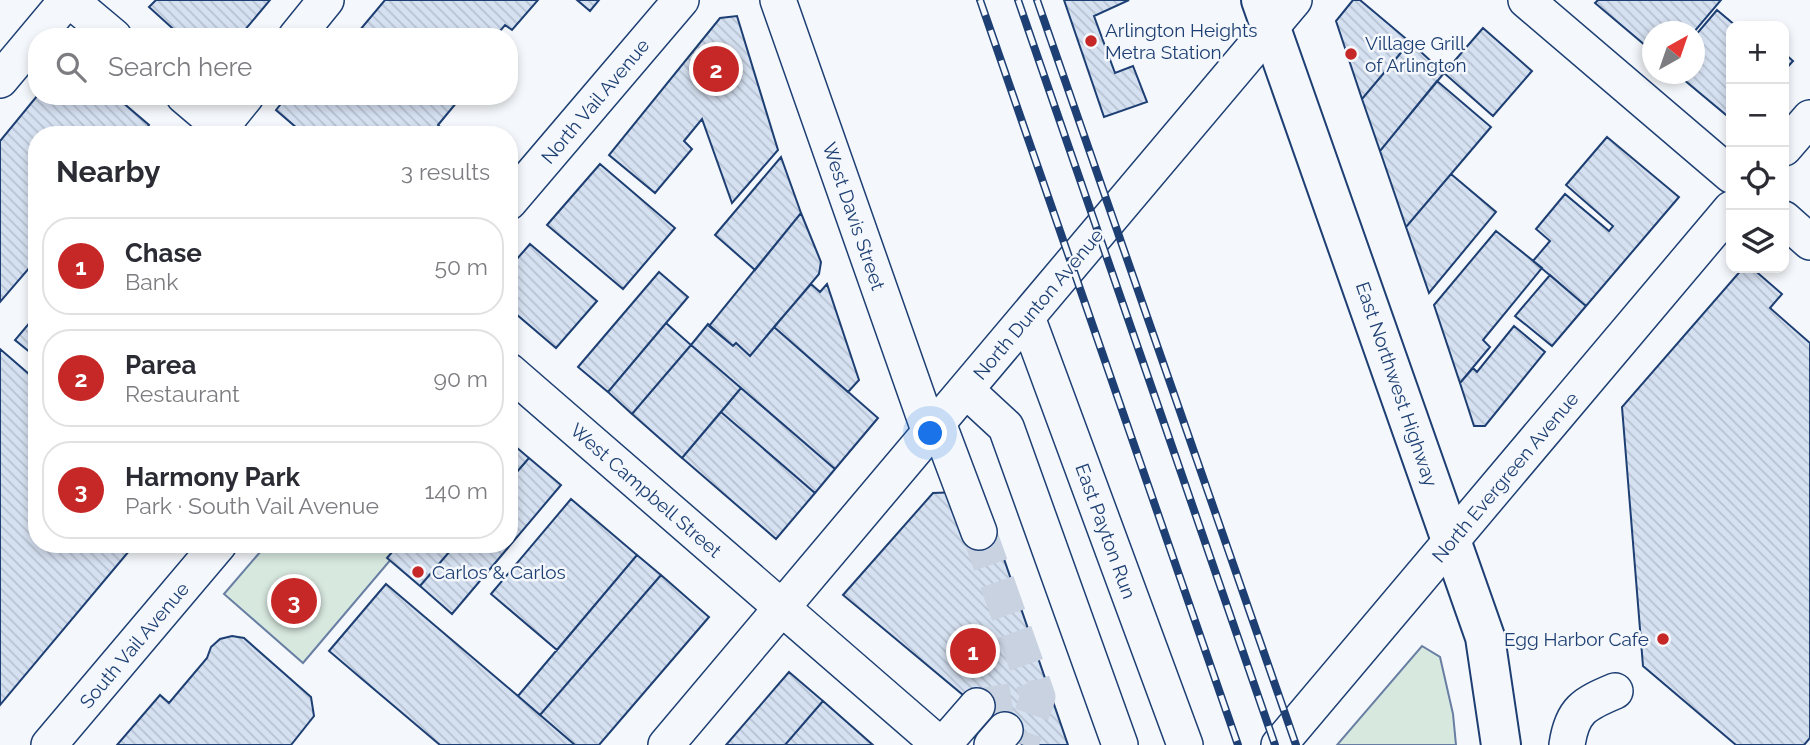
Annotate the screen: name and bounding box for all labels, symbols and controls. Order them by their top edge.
place label: Arlington Heights Metra Station [1105,19,1258,63]
north arrow [1642,21,1705,84]
map controls [1726,21,1789,273]
button: + [1726,21,1789,84]
search box [28,28,518,105]
place label: Village Grill of Arlington [1365,32,1466,76]
marker: Arlington Heights Metra Station [1083,33,1099,49]
street label: North Vail Avenue [536,34,654,168]
pin: 2 [693,43,739,95]
marker: Village Grill of Arlington [1343,46,1359,62]
icon: search [52,48,90,86]
text: Search here [108,52,252,82]
button: − [1726,84,1789,147]
street label: West Davis Street [818,139,890,293]
button: locate [1726,147,1789,210]
text: Nearby [56,154,160,189]
text: 3 results [401,158,490,185]
button: layers [1726,210,1789,273]
street label: North Dunton Avenue [968,224,1108,384]
text: Chase [125,238,202,268]
text: 1 [75,253,87,280]
text: 50 m [434,253,488,280]
text: Bank [125,268,178,295]
street label: East Northwest Highway [1352,279,1442,489]
text: Parea [125,350,196,380]
text: 2 [75,365,87,392]
text: 90 m [433,365,488,392]
text: Restaurant [125,380,240,407]
street label: North Evergreen Avenue [1427,387,1583,567]
your location [913,416,947,450]
street label: West Campbell Street [566,418,726,562]
street label: East Payton Run [1071,460,1141,602]
text: Harmony Park [125,462,300,492]
text: 3 [75,477,87,504]
text: 140 m [425,477,488,504]
text: Park · South Vail Avenue [125,492,379,519]
place label: Carlos & Carlos [432,561,566,583]
marker: Carlos & Carlos [410,564,426,580]
pin: 3 [271,575,317,627]
street label: South Vail Avenue [75,578,193,712]
pin: 1 [950,625,996,677]
place label: Egg Harbor Cafe [1504,628,1649,650]
marker: Egg Harbor Cafe [1655,631,1671,647]

